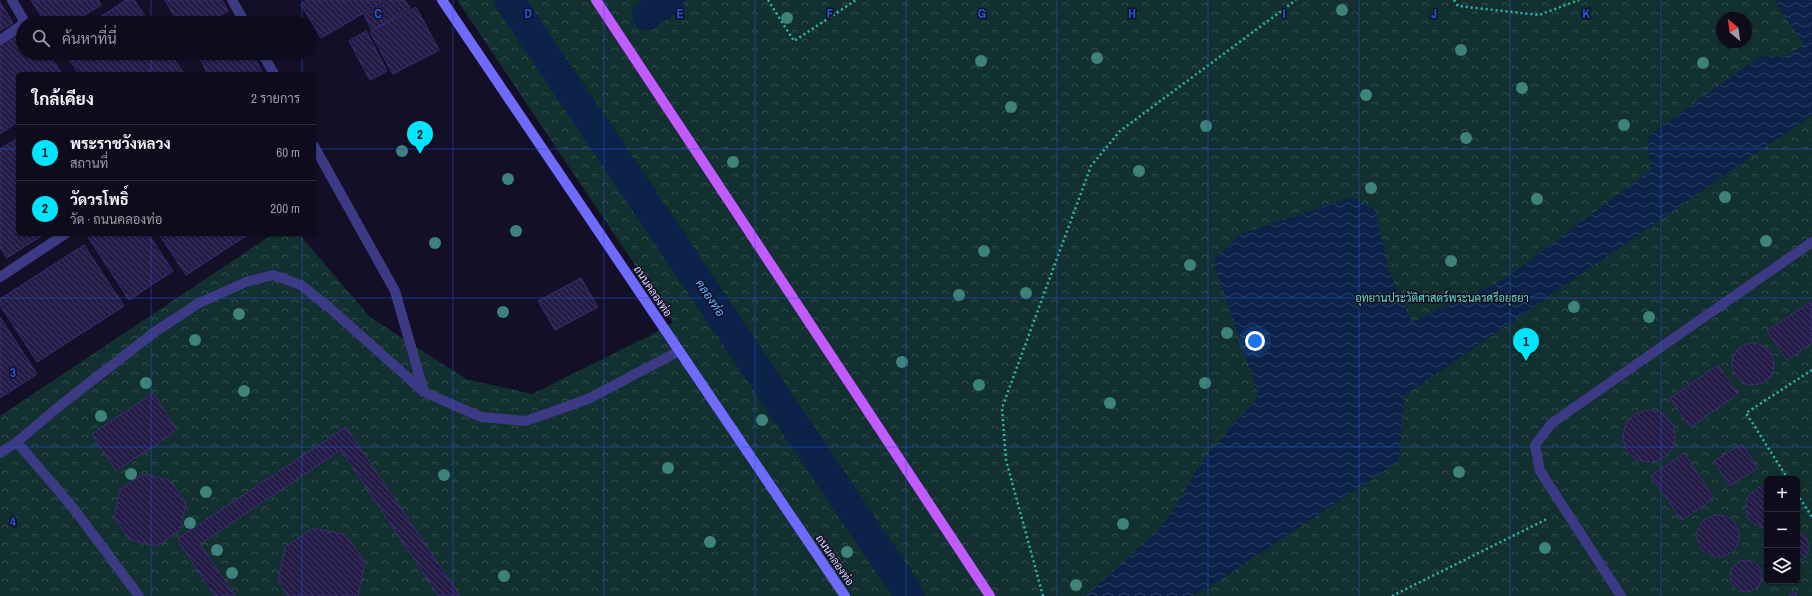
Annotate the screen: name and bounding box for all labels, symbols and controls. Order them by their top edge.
text: C [374,5,382,22]
text: D [524,5,532,22]
text: E [676,5,684,22]
text: F [827,5,834,22]
text: G [978,5,986,22]
text: H [1128,5,1136,22]
text: I [1283,5,1286,22]
text: J [1431,5,1437,22]
text: K [1582,5,1590,22]
north arrow [1716,12,1752,48]
search box [16,16,316,60]
icon: search [30,27,52,49]
text: ค้นหาที่นี่ [62,28,117,49]
text: ใกล้เคียง [32,87,94,110]
text: 2 รายการ [251,90,300,107]
pin: 2 [407,121,433,154]
text: พระราชวังหลวง [70,133,171,154]
text: 1 [42,144,48,161]
text: 60 m [276,144,300,161]
text: สถานที่ [70,155,108,172]
text: วัดวรโพธิ์ [70,189,129,210]
text: 2 [42,200,48,217]
text: 200 m [270,200,300,217]
text: วัด · ถนนคลองท่อ [70,211,162,228]
street label: ถนนคลองท่อ [631,263,675,319]
water label: คลองท่อ [692,276,728,320]
park label: อุทยานประวัติศาสตร์พระนครศรีอยุธยา [1355,290,1529,307]
pin: 1 [1513,328,1539,361]
your location [1245,331,1265,351]
text: 3 [10,364,16,381]
map controls [1764,476,1800,584]
button: + [1764,476,1800,512]
button: − [1764,512,1800,548]
text: 4 [10,513,16,530]
street label: ถนนคลองท่อ [813,532,857,588]
button: layers [1764,548,1800,584]

